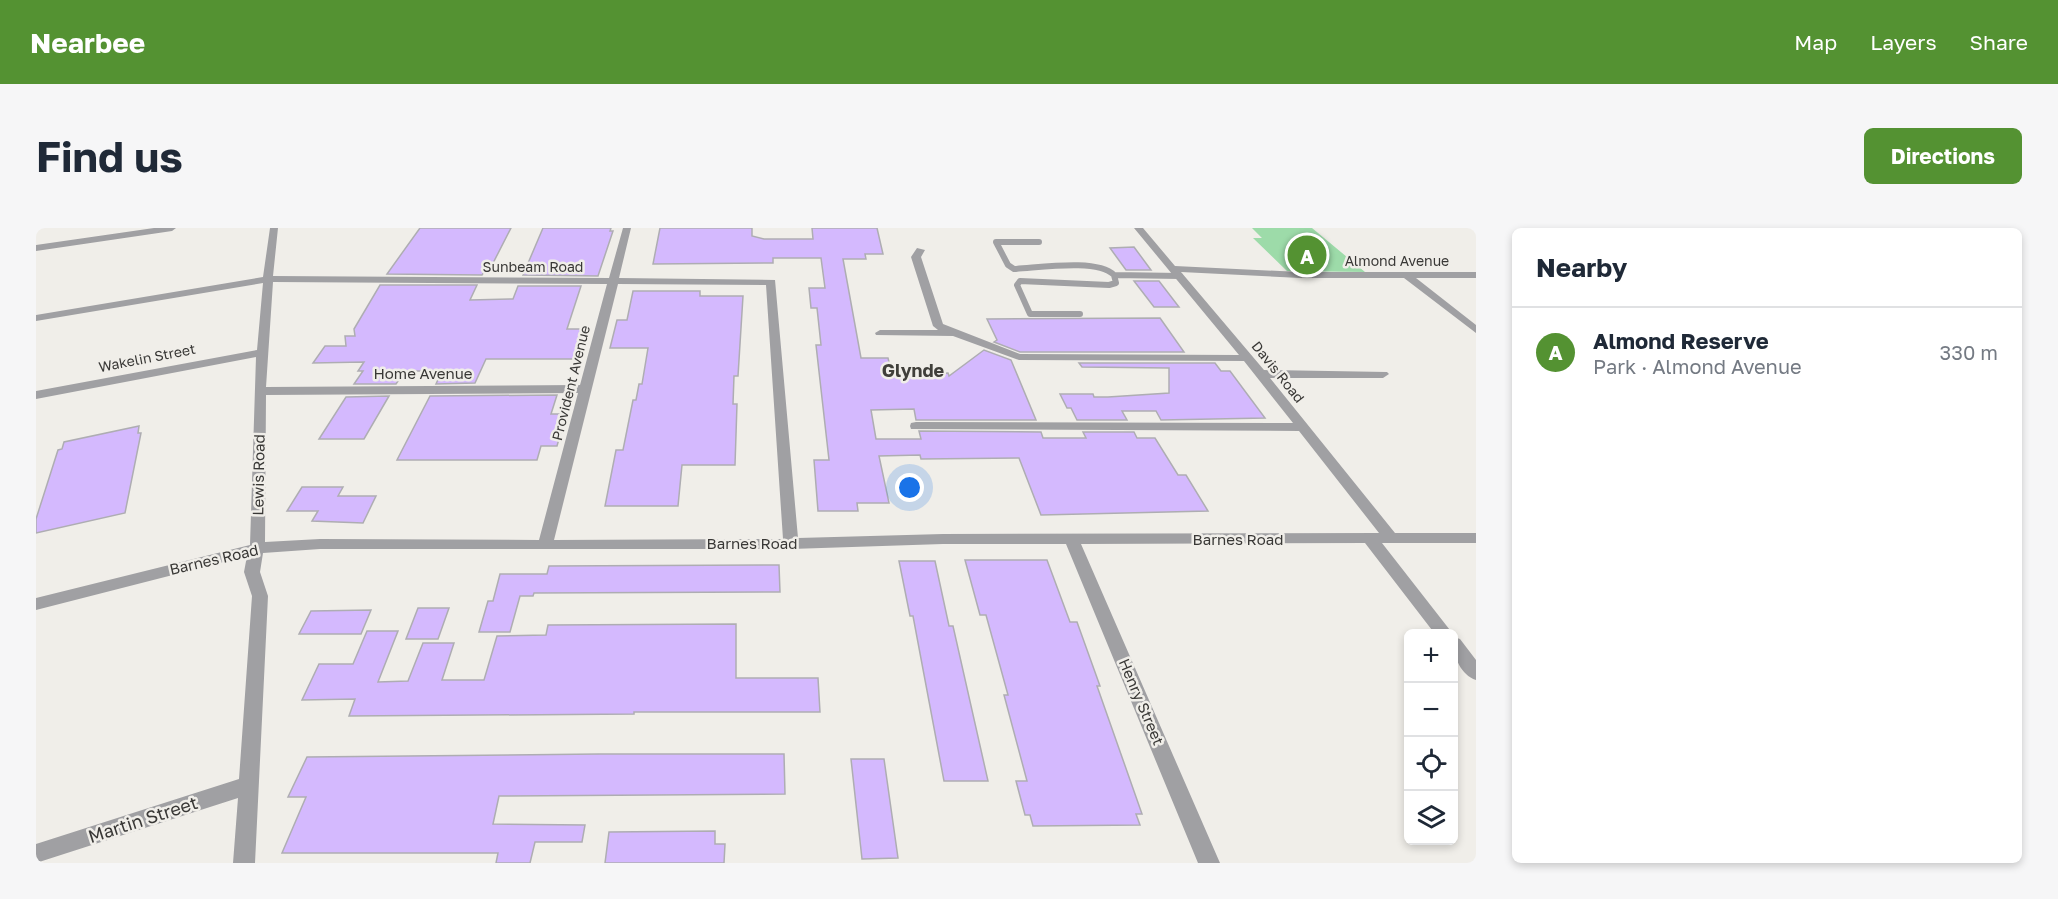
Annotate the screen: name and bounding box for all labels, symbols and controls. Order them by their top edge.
text: Nearbee [30,26,145,59]
text: Map [1794,29,1837,55]
text: Layers [1870,29,1937,55]
text: Share [1970,29,2028,55]
button: Directions [1864,128,2022,184]
text: Find us [36,131,183,181]
pin: A [1288,232,1326,278]
street label: Almond Avenue [1345,252,1449,269]
text: Nearby [1536,252,1627,283]
street label: Sunbeam Road [483,258,583,275]
street label: Provident Avenue [548,324,593,442]
text: Almond Reserve [1593,327,1769,354]
street label: Davis Road [1248,337,1308,406]
street label: Wakelin Street [97,340,197,375]
text: A [1548,340,1563,364]
text: 330 m [1940,340,1998,364]
text: Park · Almond Avenue [1593,354,1802,378]
district label: Glynde [882,359,945,381]
street label: Home Avenue [373,364,473,382]
street label: Lewis Road [248,434,268,516]
your location [895,473,924,502]
street label: Barnes Road [1193,530,1283,548]
street label: Barnes Road [707,534,797,552]
street label: Barnes Road [168,540,260,578]
map controls [1404,629,1458,845]
button: + [1404,629,1458,683]
street label: Henry Street [1116,656,1168,748]
button: − [1404,683,1458,737]
button: locate [1404,737,1458,791]
street label: Martin Street [85,791,200,847]
button: layers [1404,791,1458,845]

